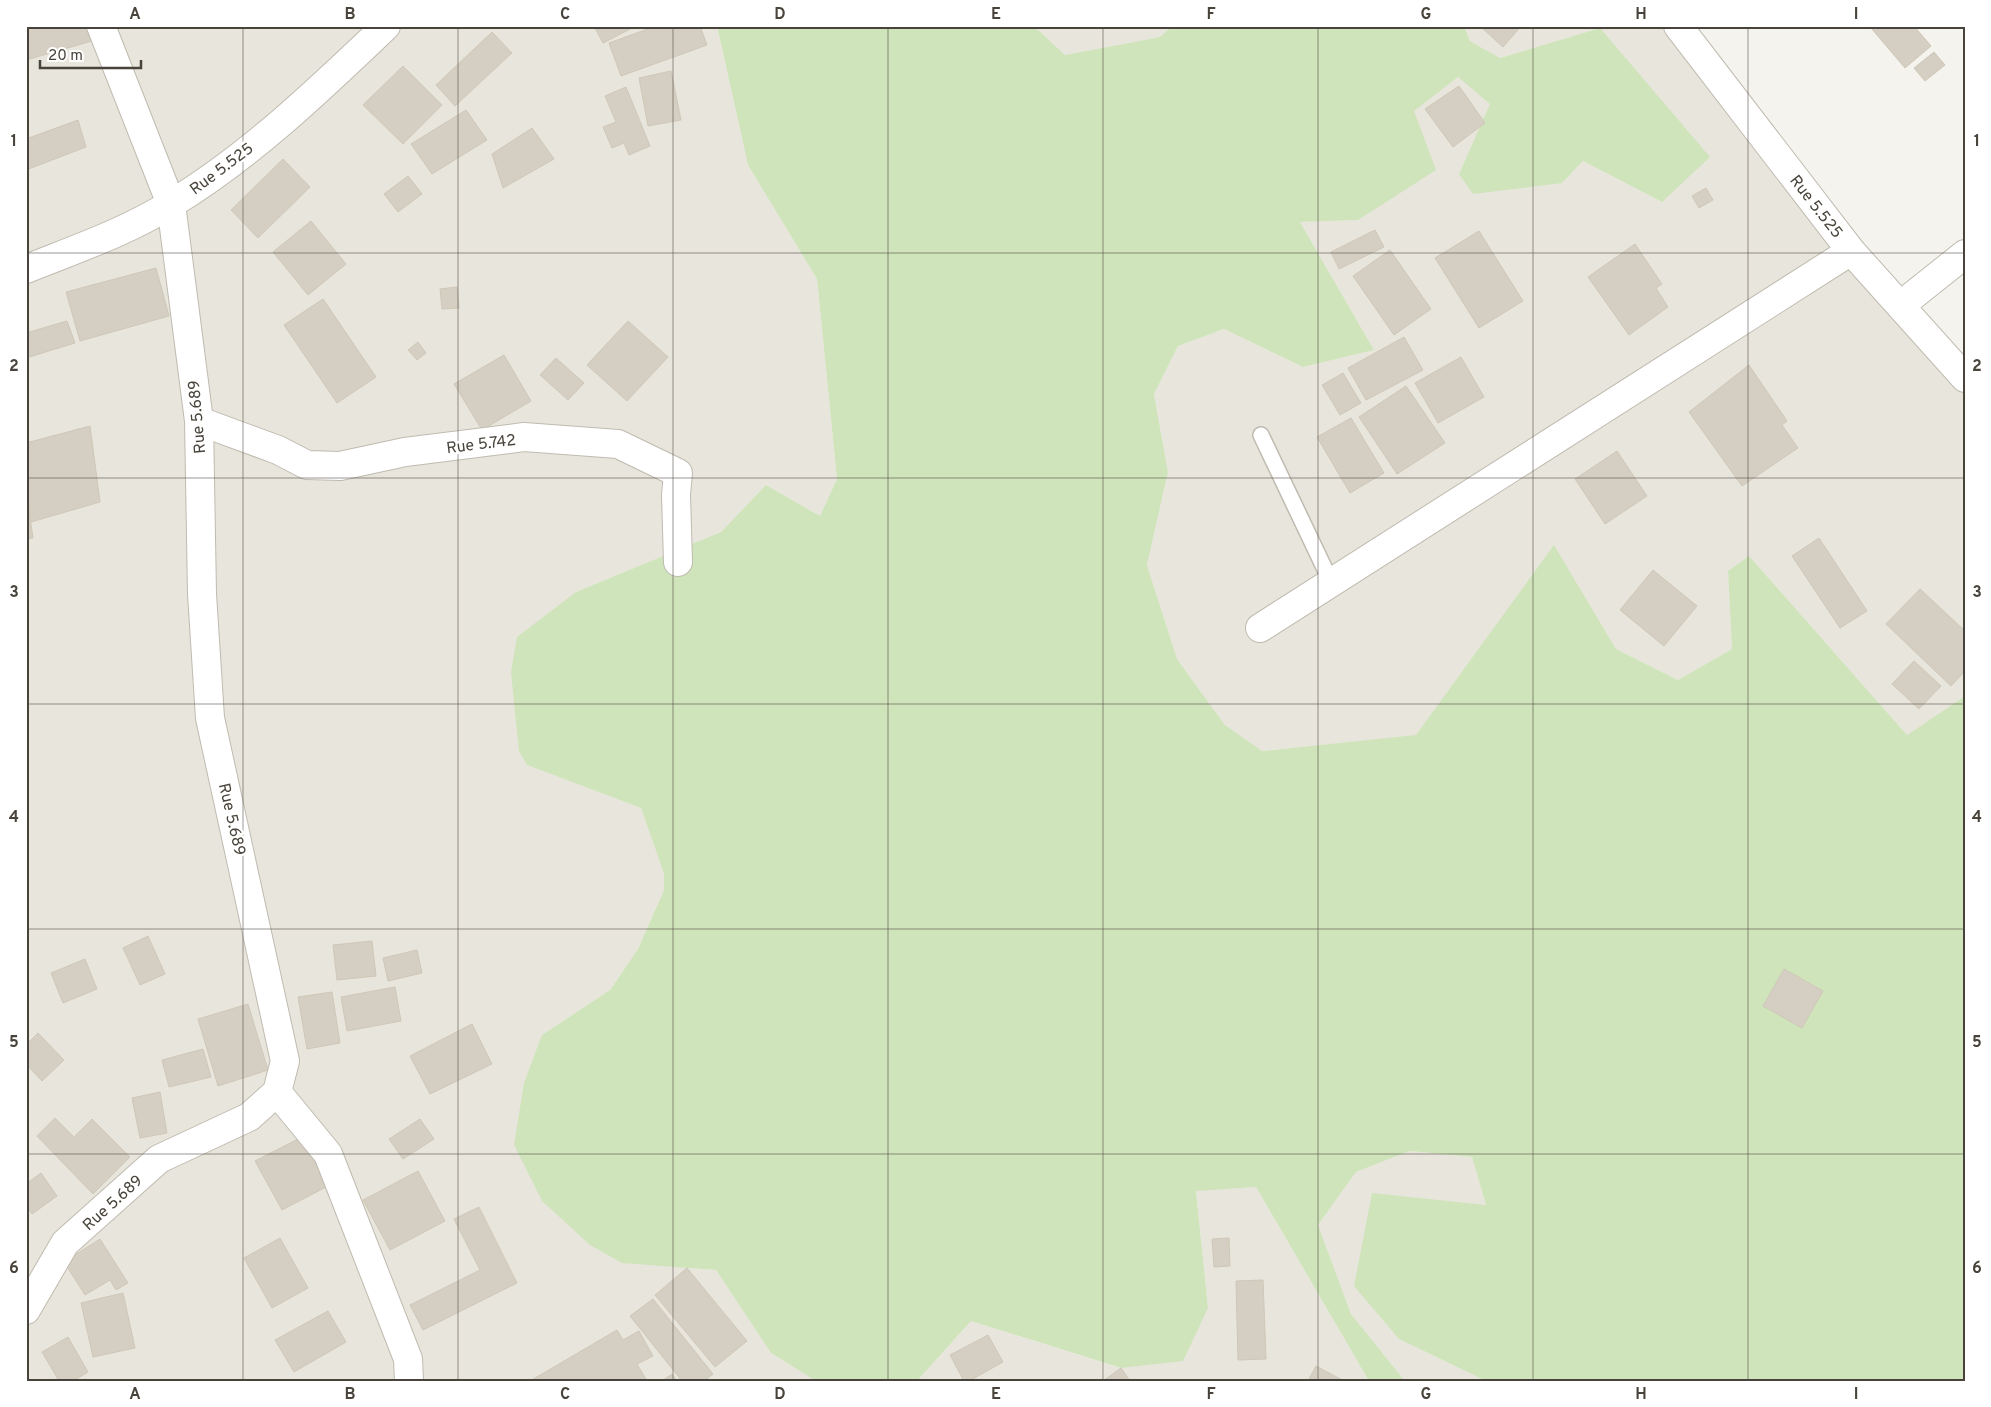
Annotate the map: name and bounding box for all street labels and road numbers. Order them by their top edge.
street label: Rue 5.525 [186,139,258,200]
street label: Rue 5.525 [1785,172,1846,243]
street label: Rue 5.689 [185,379,211,454]
street label: Rue 5.742 [445,431,517,459]
street label: Rue 5.689 [213,781,249,858]
street label: Rue 5.689 [79,1171,147,1236]

